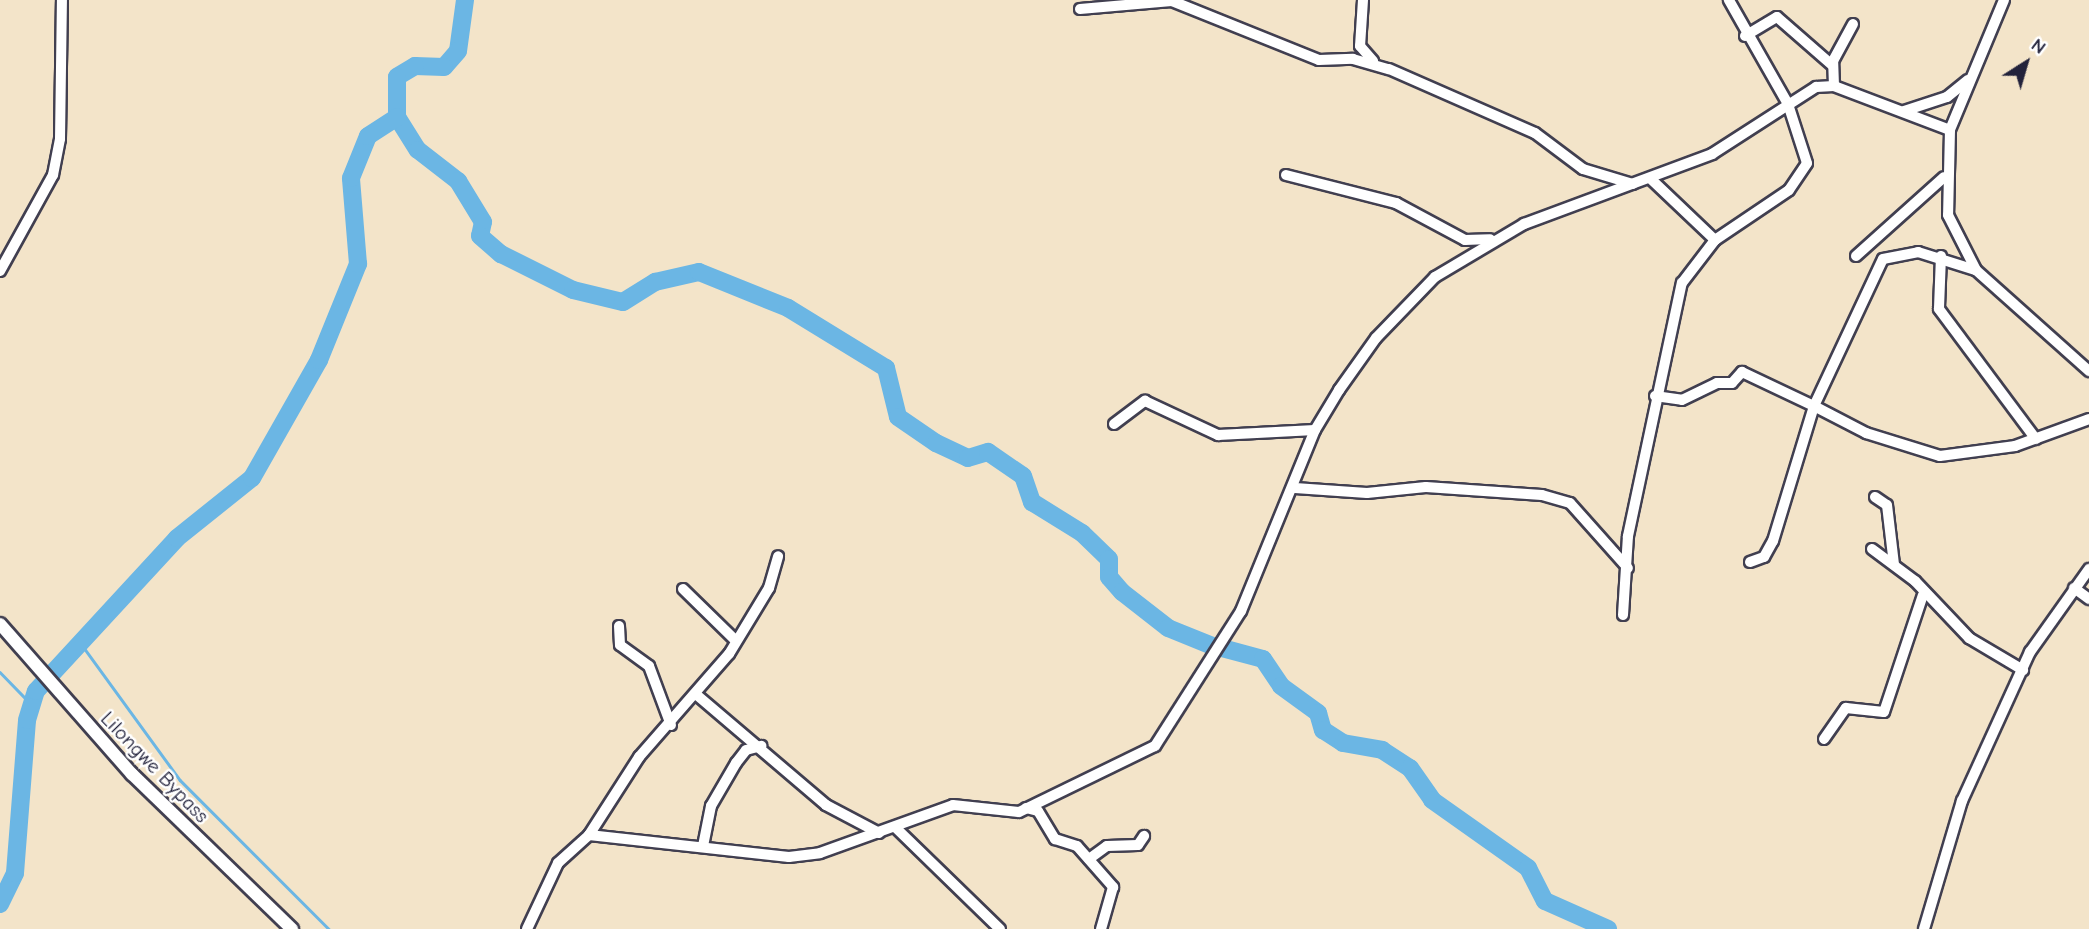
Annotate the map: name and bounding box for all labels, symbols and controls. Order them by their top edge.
north arrow [1991,28,2061,98]
text: N [2027,34,2050,59]
street label: Lilongwe Bypass [95,706,215,828]

